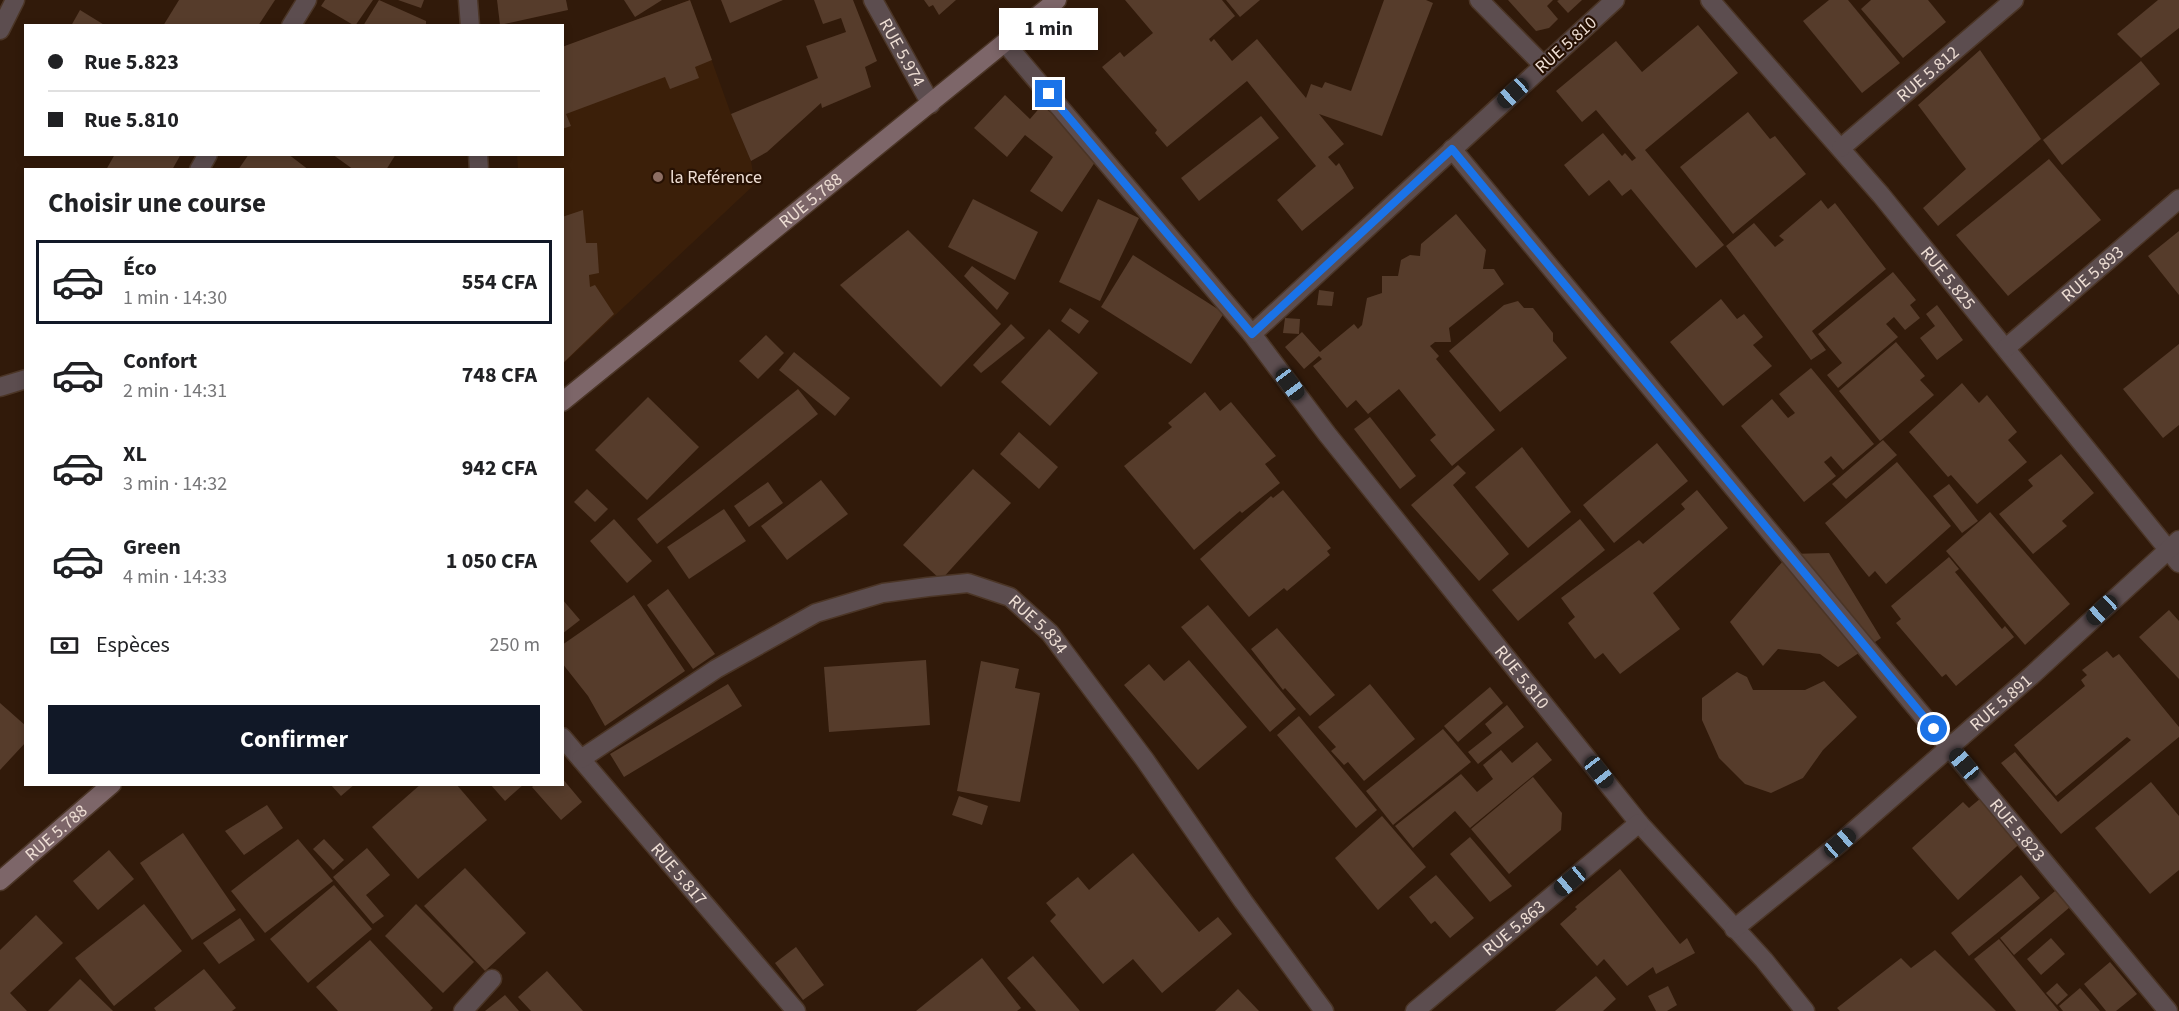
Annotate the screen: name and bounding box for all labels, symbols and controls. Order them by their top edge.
callout: 1 min [1000,7,1098,49]
street label: RUE 5.810 [1530,11,1602,79]
street label: RUE 5.974 [873,13,931,91]
text: 1 min [1024,15,1073,43]
street label: RUE 5.812 [1891,40,1964,108]
text: Rue 5.823 [84,46,179,78]
car [1494,74,1532,112]
route end [1035,80,1062,107]
text: Rue 5.810 [84,104,179,136]
place label: la Reférence [670,165,762,190]
street label: RUE 5.788 [773,167,848,234]
marker: la Reférence [651,170,665,184]
text: Choisir une course [48,184,266,223]
street label: RUE 5.893 [2056,240,2129,308]
street label: RUE 5.825 [1915,241,1982,315]
text: Éco [123,252,157,284]
icon: car [51,255,105,309]
text: 554 CFA [462,266,537,298]
text: 1 min · 14:30 [123,284,227,312]
text: Confort [123,345,197,377]
icon: car [51,348,105,402]
text: 748 CFA [462,359,537,391]
car [1272,364,1308,404]
text: 2 min · 14:31 [123,377,227,405]
text: XL [123,438,147,470]
icon: car [51,441,105,495]
text: 942 CFA [462,452,537,484]
text: 3 min · 14:32 [123,470,227,498]
text: Green [123,531,181,563]
icon: car [51,534,105,588]
text: 1 050 CFA [446,545,537,577]
text: 4 min · 14:33 [123,563,227,591]
street label: RUE 5.834 [1003,589,1074,659]
car [2083,591,2121,629]
icon: cash [48,629,81,662]
text: Espèces [96,629,170,661]
text: 250 m [490,631,540,659]
street label: RUE 5.810 [1489,640,1555,714]
street label: RUE 5.891 [1964,668,2037,737]
button: Confirmer [48,705,540,774]
route start [1920,715,1947,742]
car [1946,744,1982,784]
car [1581,752,1617,792]
street label: RUE 5.823 [1984,793,2051,867]
street label: RUE 5.788 [19,798,93,867]
car [1821,824,1859,862]
street label: RUE 5.817 [645,837,713,911]
car [1550,863,1590,899]
street label: RUE 5.863 [1477,894,1551,962]

